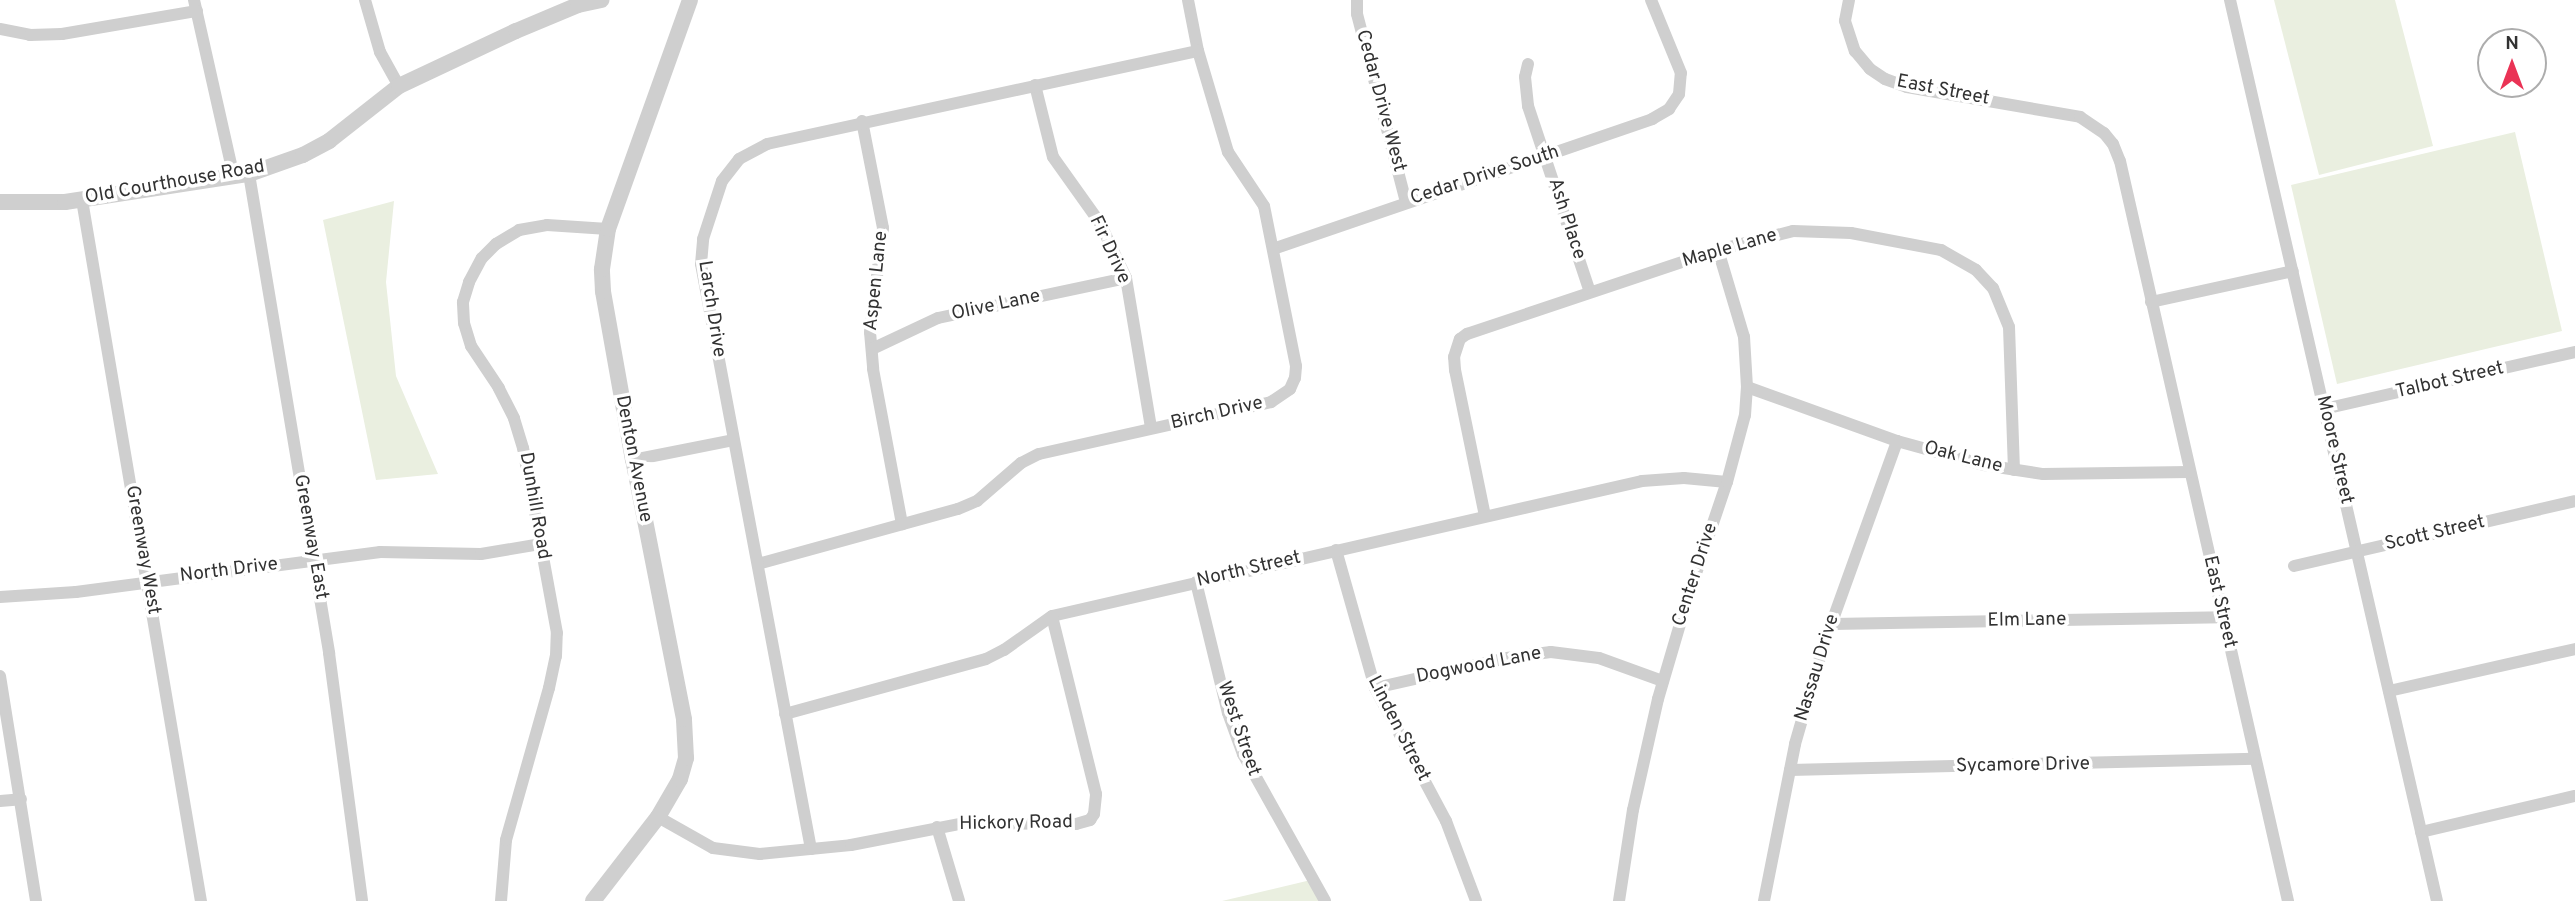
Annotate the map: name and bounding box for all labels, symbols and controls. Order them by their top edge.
street label: Cedar Drive West [1350,27,1410,175]
north arrow [2477,28,2547,98]
text: N [2505,32,2519,56]
street label: East Street [1895,71,1991,111]
street label: Cedar Drive South [1408,141,1562,211]
street label: Old Courthouse Road [83,156,267,210]
street label: Ash Place [1542,176,1590,262]
street label: Fir Drive [1083,212,1135,288]
street label: Maple Lane [1680,225,1780,273]
street label: Aspen Lane [860,230,894,332]
street label: Larch Drive [692,259,730,359]
street label: Olive Lane [950,285,1042,327]
street label: Talbot Street [2394,358,2506,404]
street label: Birch Drive [1169,392,1265,436]
street label: Denton Avenue [609,393,657,525]
street label: Moore Street [2310,394,2358,506]
street label: Oak Lane [1921,437,2005,479]
street label: Dunhill Road [513,451,555,561]
street label: Greenway East [288,473,332,601]
street label: Greenway West [119,484,165,616]
street label: Scott Street [2383,511,2487,557]
street label: Center Drive [1669,520,1723,630]
street label: North Street [1195,547,1303,593]
street label: North Drive [179,554,279,588]
street label: East Street [2197,554,2241,650]
street label: Elm Lane [1987,609,2067,633]
street label: Nassau Drive [1791,612,1845,724]
street label: Dogwood Lane [1415,643,1543,689]
street label: Linden Street [1362,673,1434,785]
street label: West Street [1211,679,1265,779]
street label: Sycamore Drive [1956,753,2090,779]
street label: Hickory Road [959,812,1073,836]

